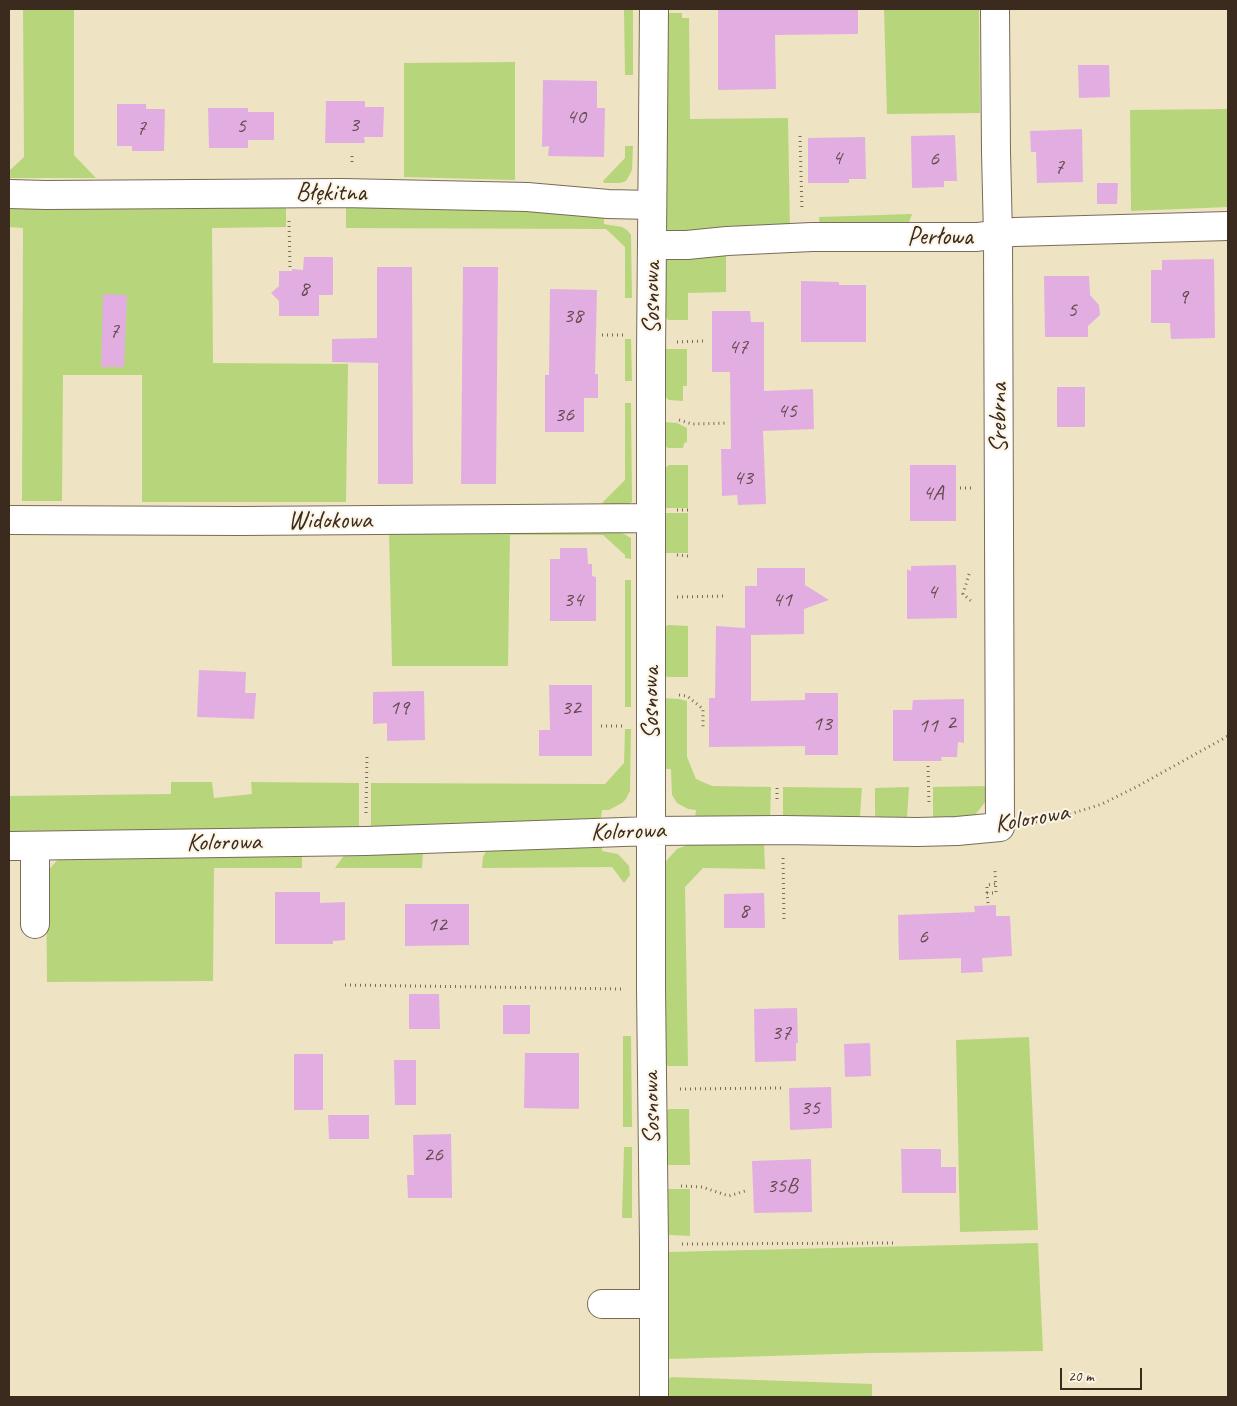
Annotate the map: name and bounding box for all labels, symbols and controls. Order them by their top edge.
house number: 40 [566,104,586,130]
house number: 3 [349,112,359,138]
house number: 5 [236,113,246,139]
house number: 7 [136,115,146,141]
house number: 4 [832,145,842,171]
house number: 6 [929,146,939,172]
house number: 7 [1054,154,1064,180]
street label: Błękitna [296,178,366,208]
street label: Perłowa [907,222,973,252]
street label: Sosnowa [637,262,667,334]
house number: 8 [299,276,309,302]
house number: 9 [1178,284,1188,310]
house number: 5 [1067,297,1077,323]
house number: 38 [563,303,583,329]
house number: 7 [109,318,119,344]
house number: 47 [728,334,748,360]
street label: Srebrna [984,383,1014,453]
house number: 45 [777,398,797,424]
house number: 36 [554,402,574,428]
house number: 43 [733,465,753,491]
house number: 4A [923,480,943,506]
street label: Widokowa [288,506,372,536]
house number: 4 [927,579,937,605]
house number: 34 [563,587,583,613]
house number: 41 [772,587,792,613]
street label: Sosnowa [636,667,666,739]
house number: 19 [389,695,409,721]
house number: 32 [561,695,581,721]
house number: 2 [946,710,956,736]
house number: 13 [812,711,832,737]
house number: 11 [918,713,938,739]
street label: Kolorowa [993,798,1071,840]
street label: Kolorowa [590,816,666,848]
street label: Kolorowa [186,827,262,859]
house number: 8 [739,898,749,924]
house number: 12 [427,912,447,938]
house number: 6 [918,924,928,950]
house number: 37 [771,1020,791,1046]
street label: Sosnowa [636,1071,668,1145]
house number: 35 [800,1095,820,1121]
house number: 26 [423,1142,443,1168]
house number: 35B [766,1173,798,1199]
scale bar [1062,1358,1144,1390]
text: 20 m [1068,1367,1094,1386]

